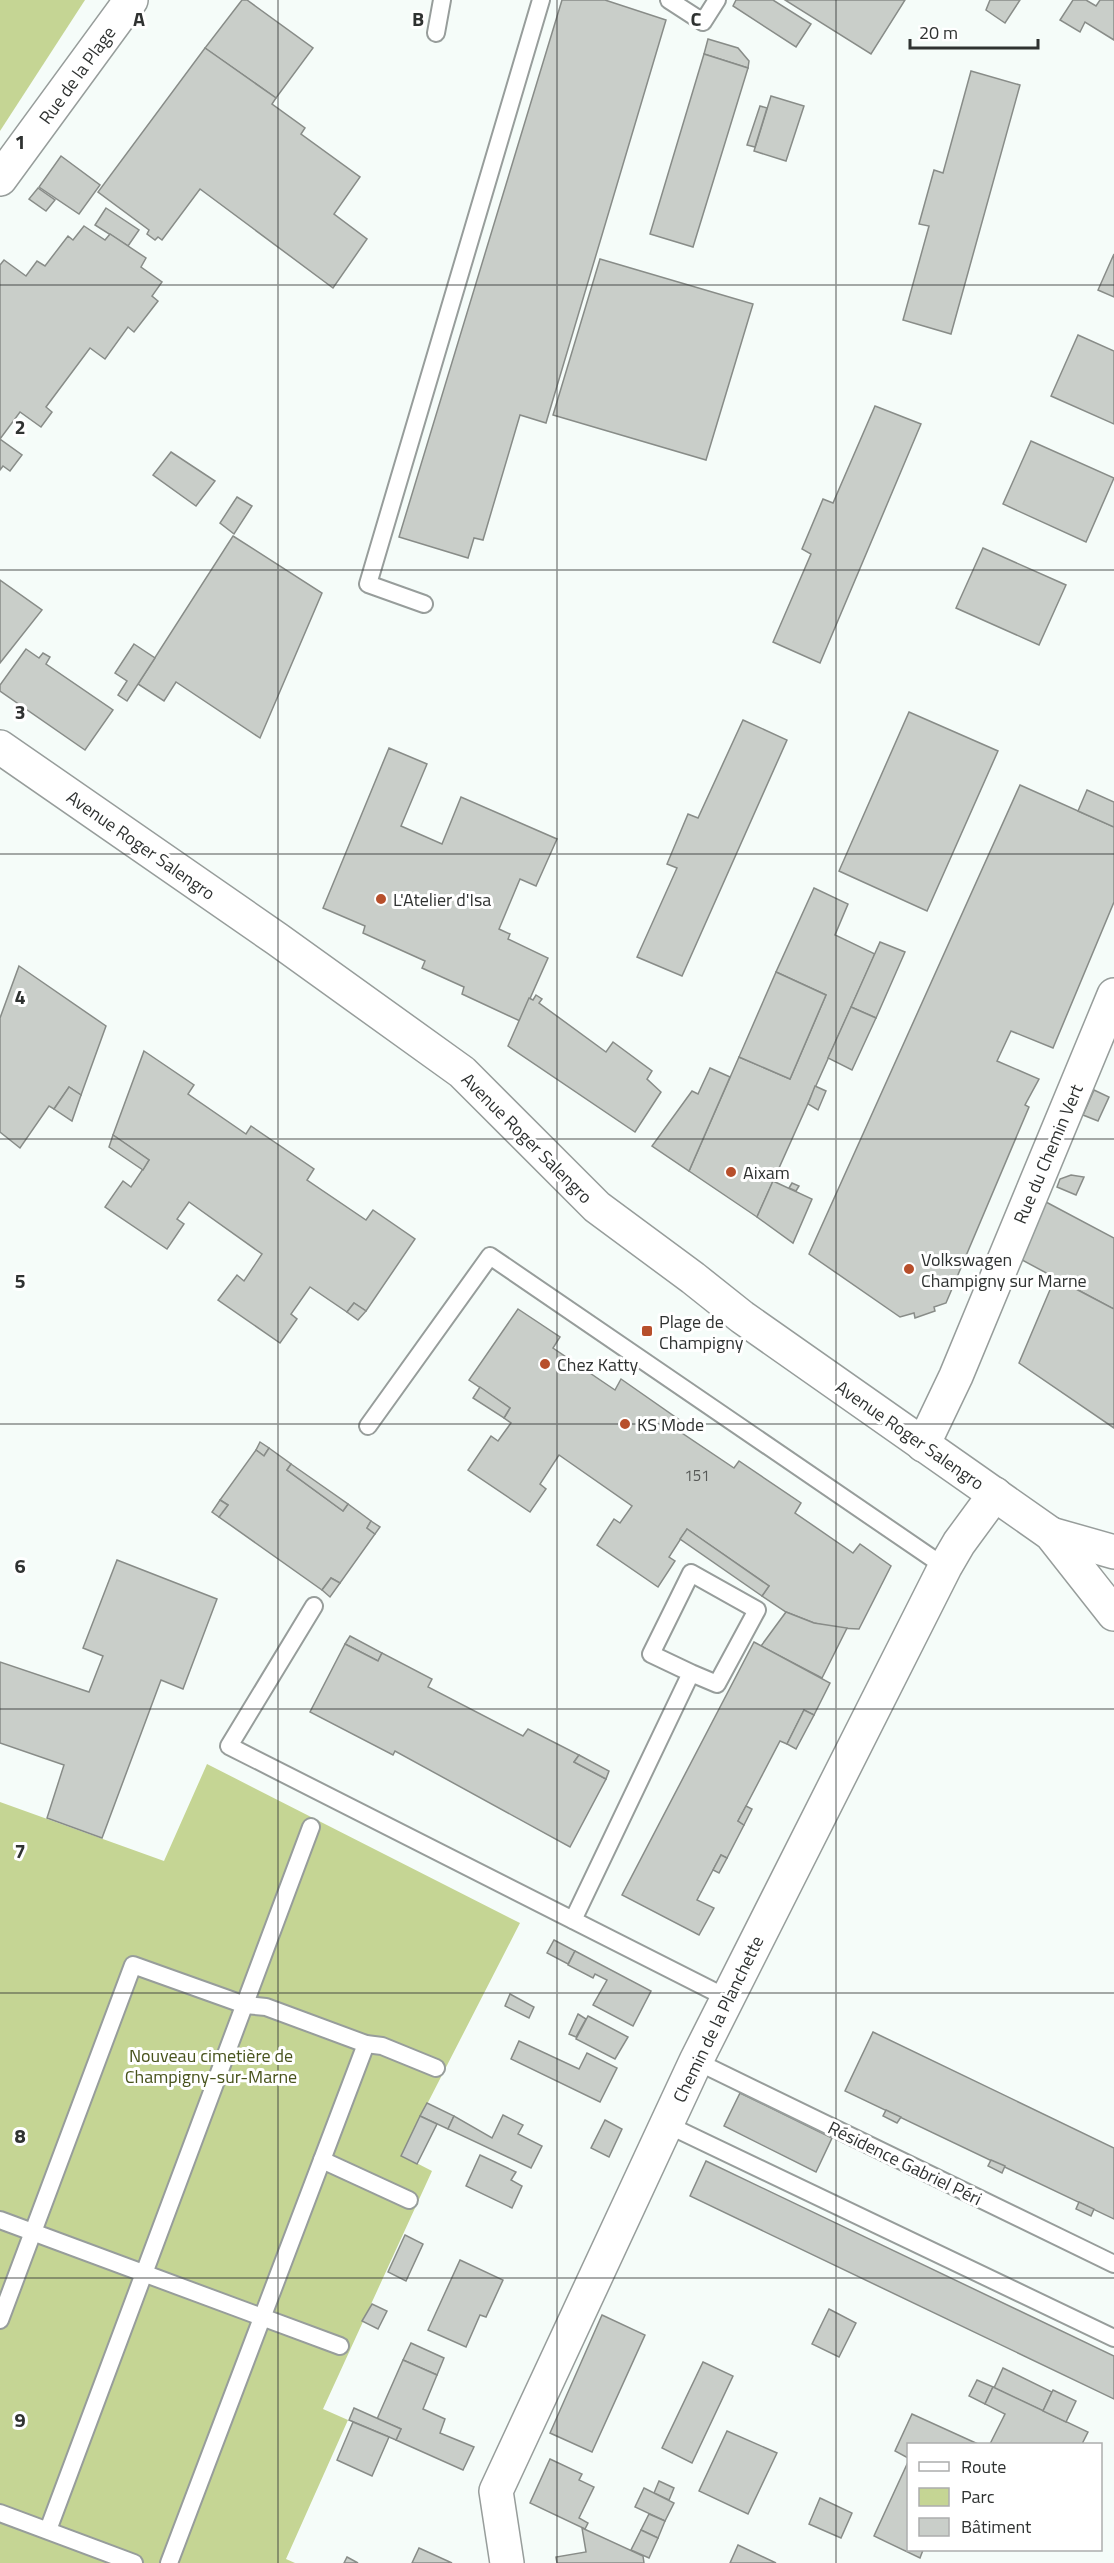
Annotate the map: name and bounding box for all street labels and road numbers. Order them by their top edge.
street label: Rue de la Plage [32,20,122,130]
street label: Avenue Roger Salengro [61,784,221,906]
street label: Avenue Roger Salengro [455,1066,599,1210]
street label: Rue du Chemin Vert [1006,1079,1090,1228]
street label: Avenue Roger Salengro [830,1374,990,1496]
street label: Chemin de la Planchette [666,1931,770,2107]
street label: Résidence Gabriel Péri [823,2114,987,2212]

